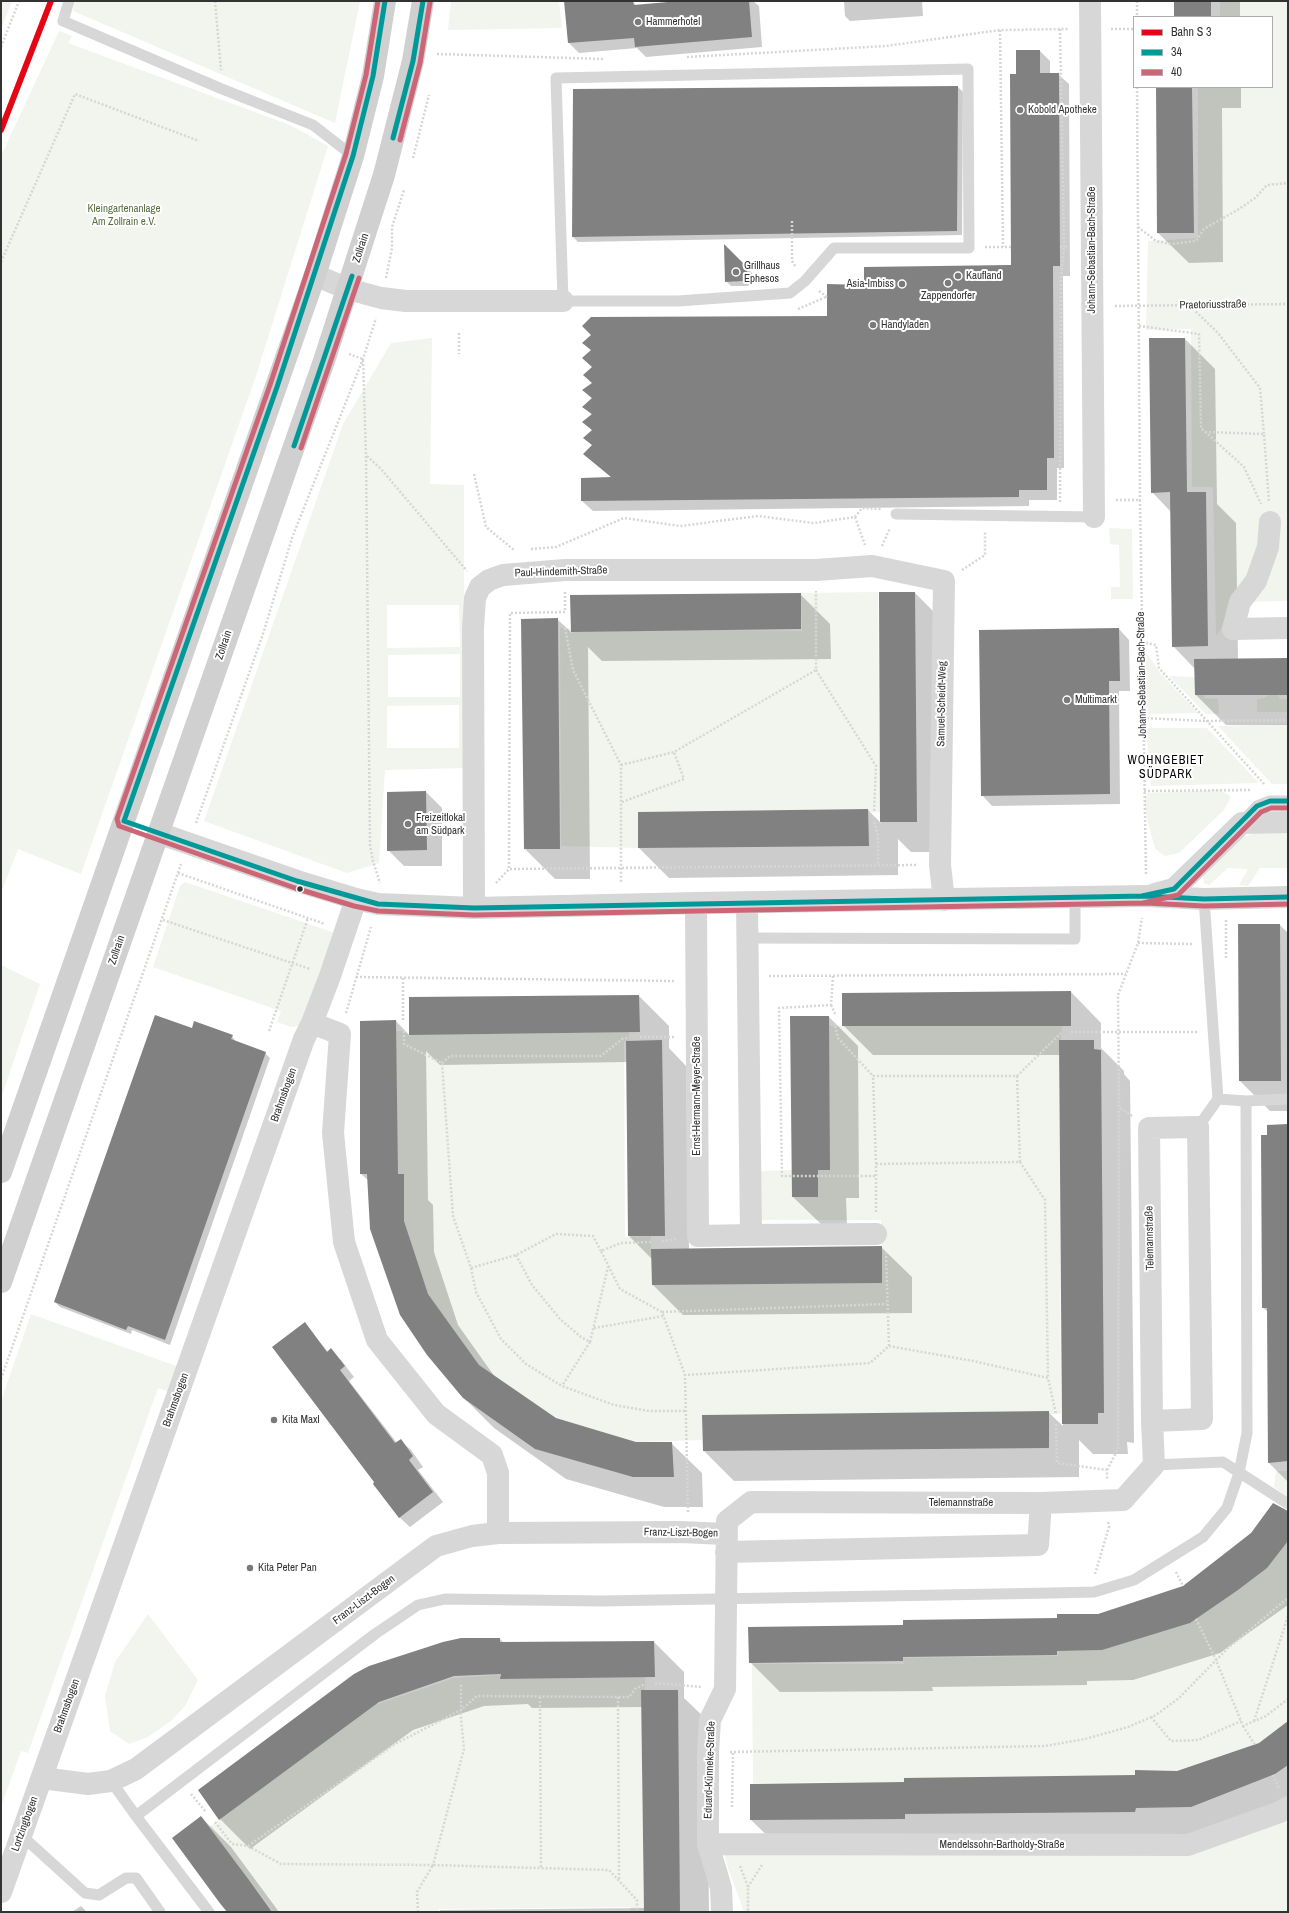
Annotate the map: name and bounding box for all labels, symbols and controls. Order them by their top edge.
place label: Hammerhotel [646,15,700,29]
legend [1133,16,1273,88]
marker: Hammerhotel [633,17,643,27]
text: Bahn S 3 [1171,24,1212,40]
text: 34 [1171,44,1182,60]
text: 40 [1171,64,1182,80]
place label: Kobold Apotheke [1028,103,1097,117]
marker: Kobold Apotheke [1015,105,1025,115]
street label: Johann-Sebastian-Bach-Straße [1085,187,1099,313]
park label: Kleingartenanlage Am Zollrain e.V. [87,202,161,228]
street label: Zollrain [350,232,372,264]
place label: Grillhaus Ephesos [744,259,780,285]
marker: Grillhaus Ephesos [731,267,741,277]
place label: Kaufland [966,269,1002,283]
marker: Kaufland [953,271,963,281]
place label: Asia-Imbiss [846,277,894,291]
marker: Zappendorfer [943,278,953,288]
marker: Asia-Imbiss [897,279,907,289]
place label: Zappendorfer [921,289,975,303]
street label: Praetoriusstraße [1179,298,1247,312]
place label: Handyladen [881,318,929,332]
marker: Handyladen [868,320,878,330]
street label: Paul-Hindemith-Straße [514,564,608,580]
street label: Johann-Sebastian-Bach-Straße [1134,611,1150,739]
street label: Zollrain [213,629,235,661]
street label: Samuel-Scheidt-Weg [935,661,949,747]
place label: Multimarkt [1075,693,1117,707]
marker: Multimarkt [1062,695,1072,705]
district label: WOHNGEBIET SÜDPARK [1127,754,1205,782]
place label: Freizeitlokal am Südpark [416,811,465,837]
marker: Freizeitlokal am Südpark [403,819,413,829]
unlabelled marker [295,884,305,894]
street label: Zollrain [106,934,128,966]
street label: Ernst-Hermann-Meyer-Straße [690,1036,704,1156]
street label: Brahmsbogen [268,1066,300,1124]
street label: Telemannstraße [1143,1206,1157,1270]
street label: Brahmsbogen [160,1371,192,1429]
place label: Kita Maxl [282,1413,320,1427]
marker: Kita Maxl [269,1415,279,1425]
street label: Telemannstraße [929,1496,993,1510]
street label: Franz-Liszt-Bogen [644,1526,718,1540]
place label: Kita Peter Pan [258,1561,317,1575]
marker: Kita Peter Pan [245,1563,255,1573]
street label: Franz-Liszt-Bogen [330,1572,398,1628]
street label: Brahmsbogen [51,1677,83,1735]
street label: Eduard-Künneke-Straße [702,1721,718,1819]
street label: Lortzingbogen [9,1795,41,1853]
street label: Mendelssohn-Bartholdy-Straße [940,1838,1064,1852]

